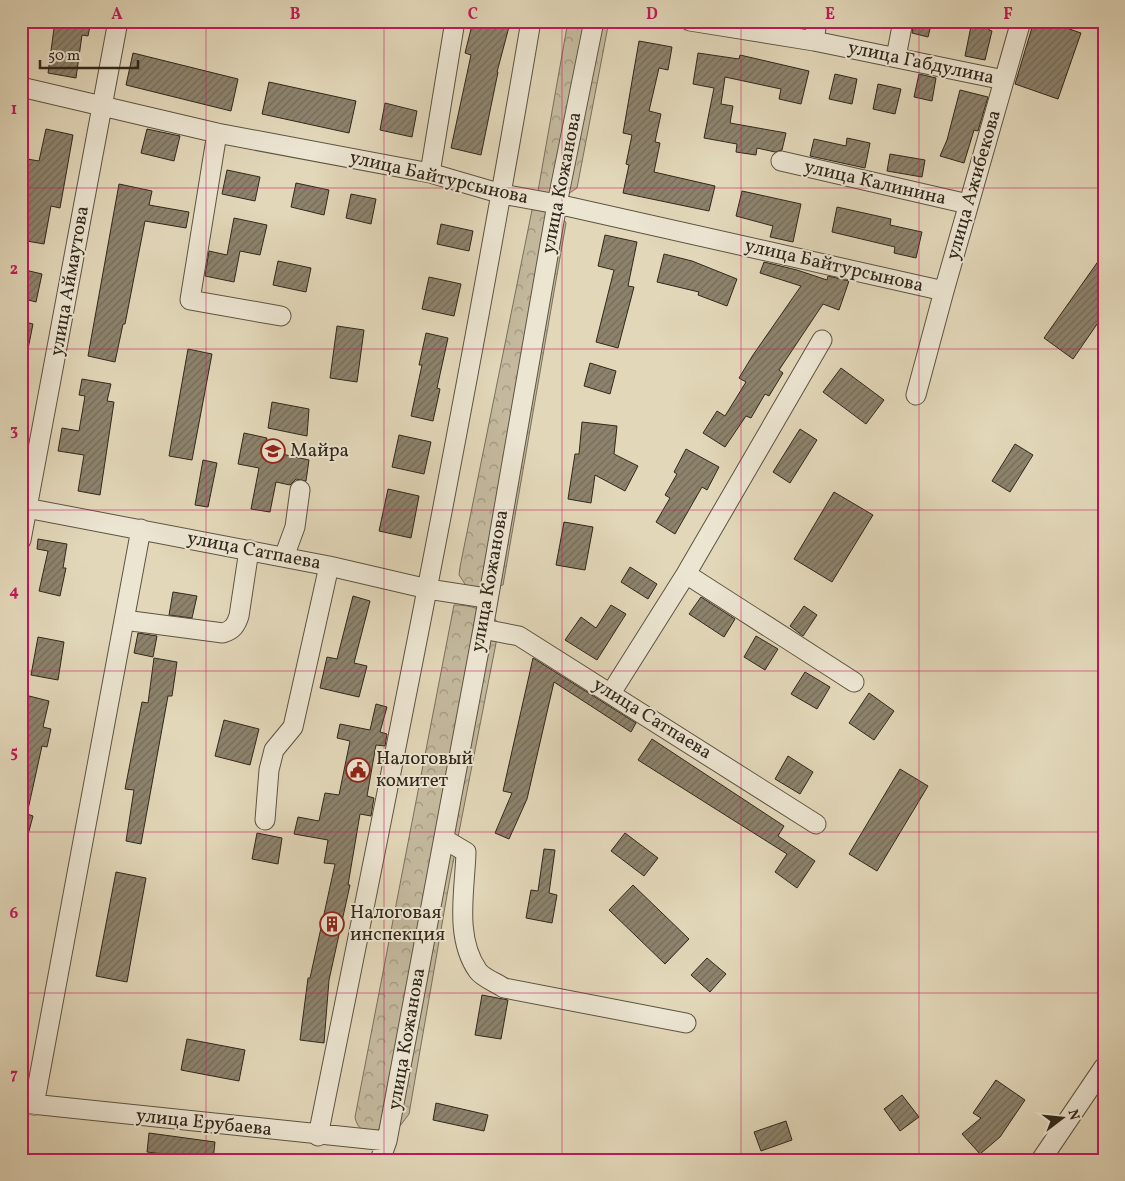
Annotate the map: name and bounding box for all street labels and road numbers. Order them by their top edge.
street label: улица Габдулина [845,35,997,91]
street label: улица Ажибекова [940,107,1008,263]
street label: улица Кожанова [536,110,588,256]
street label: улица Байтурсынова [347,145,531,211]
street label: улица Калинина [801,154,949,212]
street label: улица Аймаутова [44,204,96,358]
street label: улица Байтурсынова [742,233,926,299]
street label: улица Кожанова [465,508,515,654]
street label: улица Сатпаева [185,525,323,577]
street label: улица Сатпаева [588,672,716,766]
street label: улица Кожанова [382,966,432,1112]
street label: улица Ерубаева [135,1103,273,1143]

